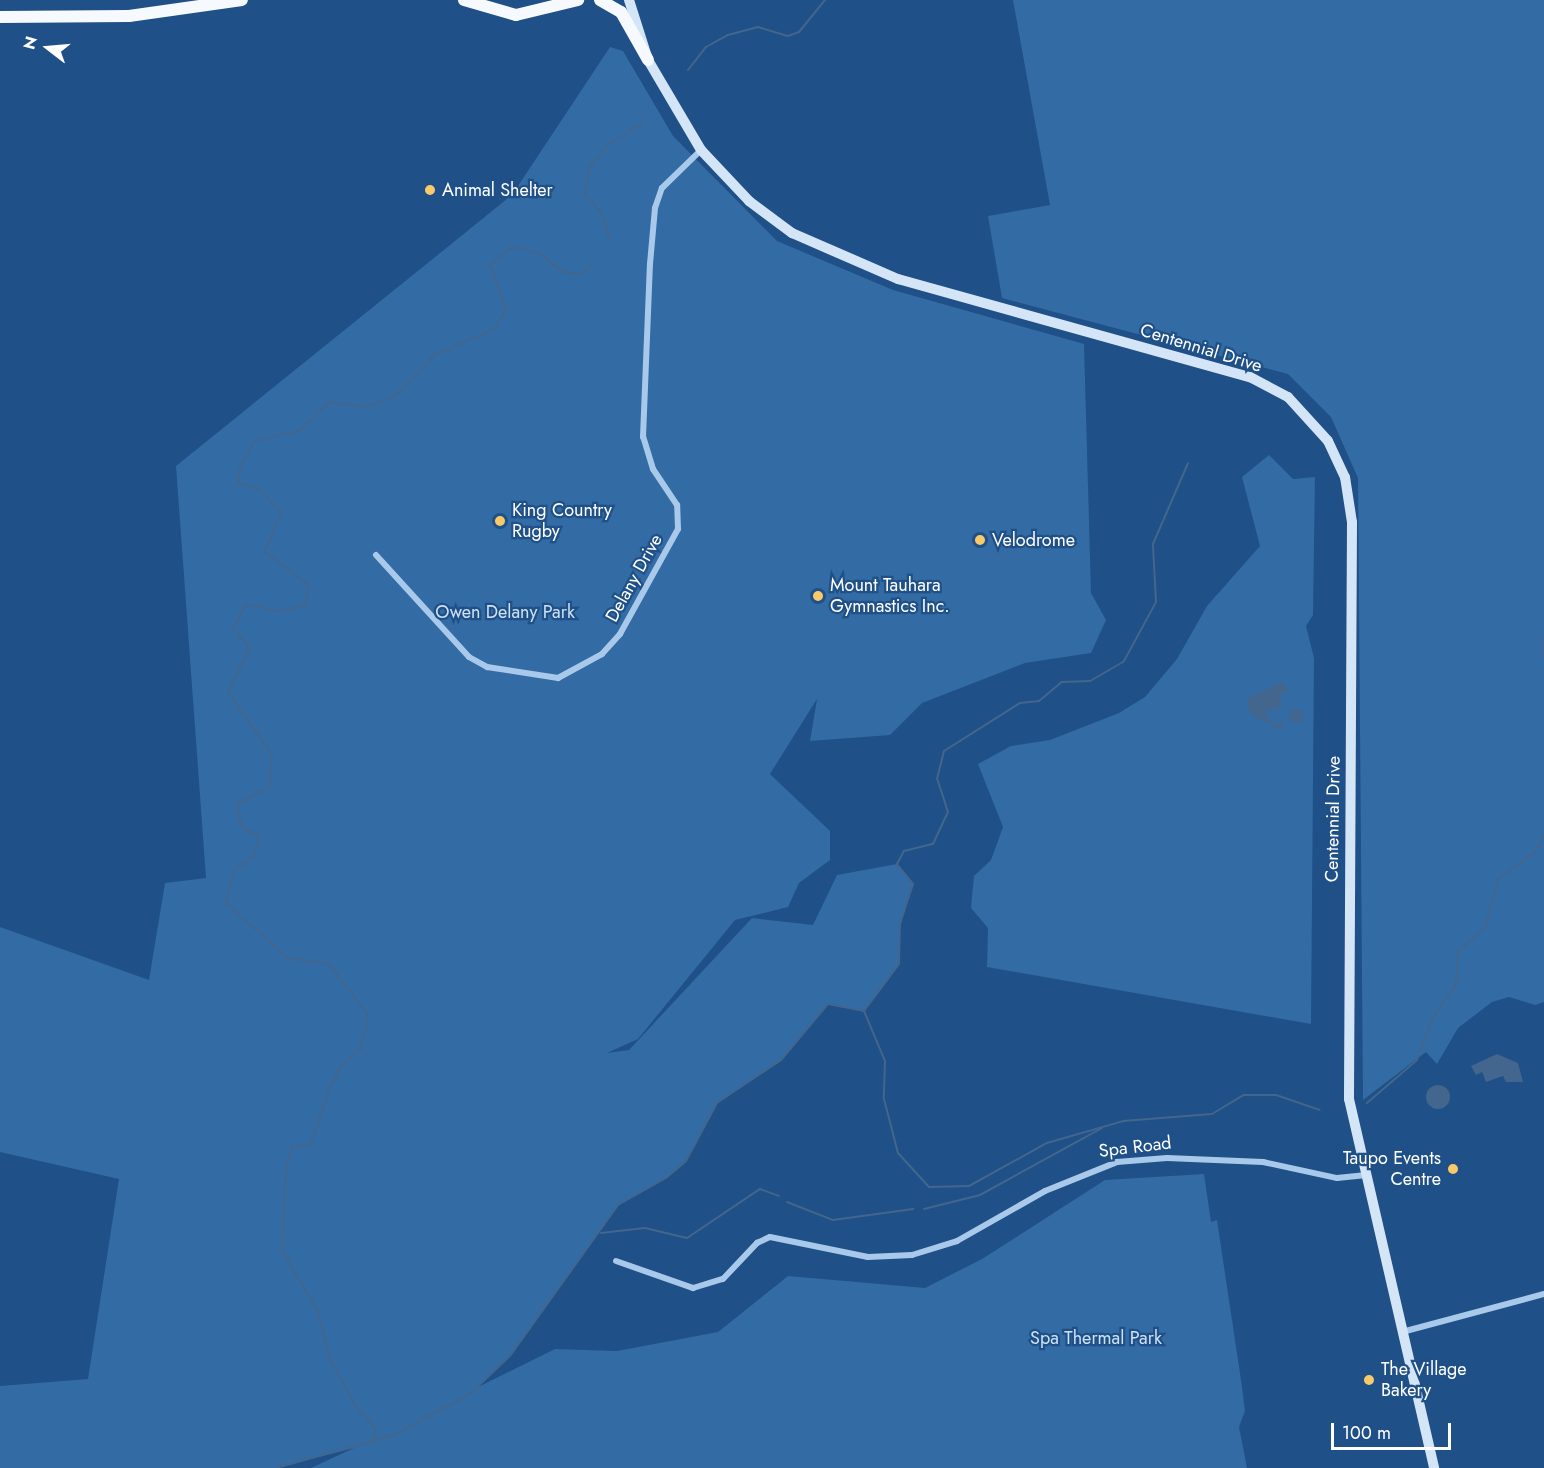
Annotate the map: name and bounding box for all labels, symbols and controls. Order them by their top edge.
north arrow [18,18,78,78]
text: N [17,34,43,52]
place label: Animal Shelter [442,179,553,201]
marker: Animal Shelter [423,183,437,197]
street label: Centennial Drive [1137,319,1265,377]
place label: King Country Rugby [512,500,612,542]
marker: King Country Rugby [493,514,507,528]
place label: Velodrome [992,529,1075,551]
street label: Delany Drive [601,530,667,626]
marker: Velodrome [973,533,987,547]
place label: Mount Tauhara Gymnastics Inc. [830,575,950,618]
marker: Mount Tauhara Gymnastics Inc. [811,589,825,603]
park label: Owen Delany Park [435,601,575,623]
street label: Centennial Drive [1321,756,1345,882]
street label: Spa Road [1097,1132,1173,1162]
place label: Taupo Events Centre [1343,1148,1441,1190]
marker: Taupo Events Centre [1446,1162,1460,1176]
park label: Spa Thermal Park [1030,1327,1162,1349]
place label: The Village Bakery [1381,1359,1467,1402]
marker: The Village Bakery [1362,1373,1376,1387]
scale bar [1334,1411,1454,1449]
text: 100 m [1342,1420,1391,1446]

